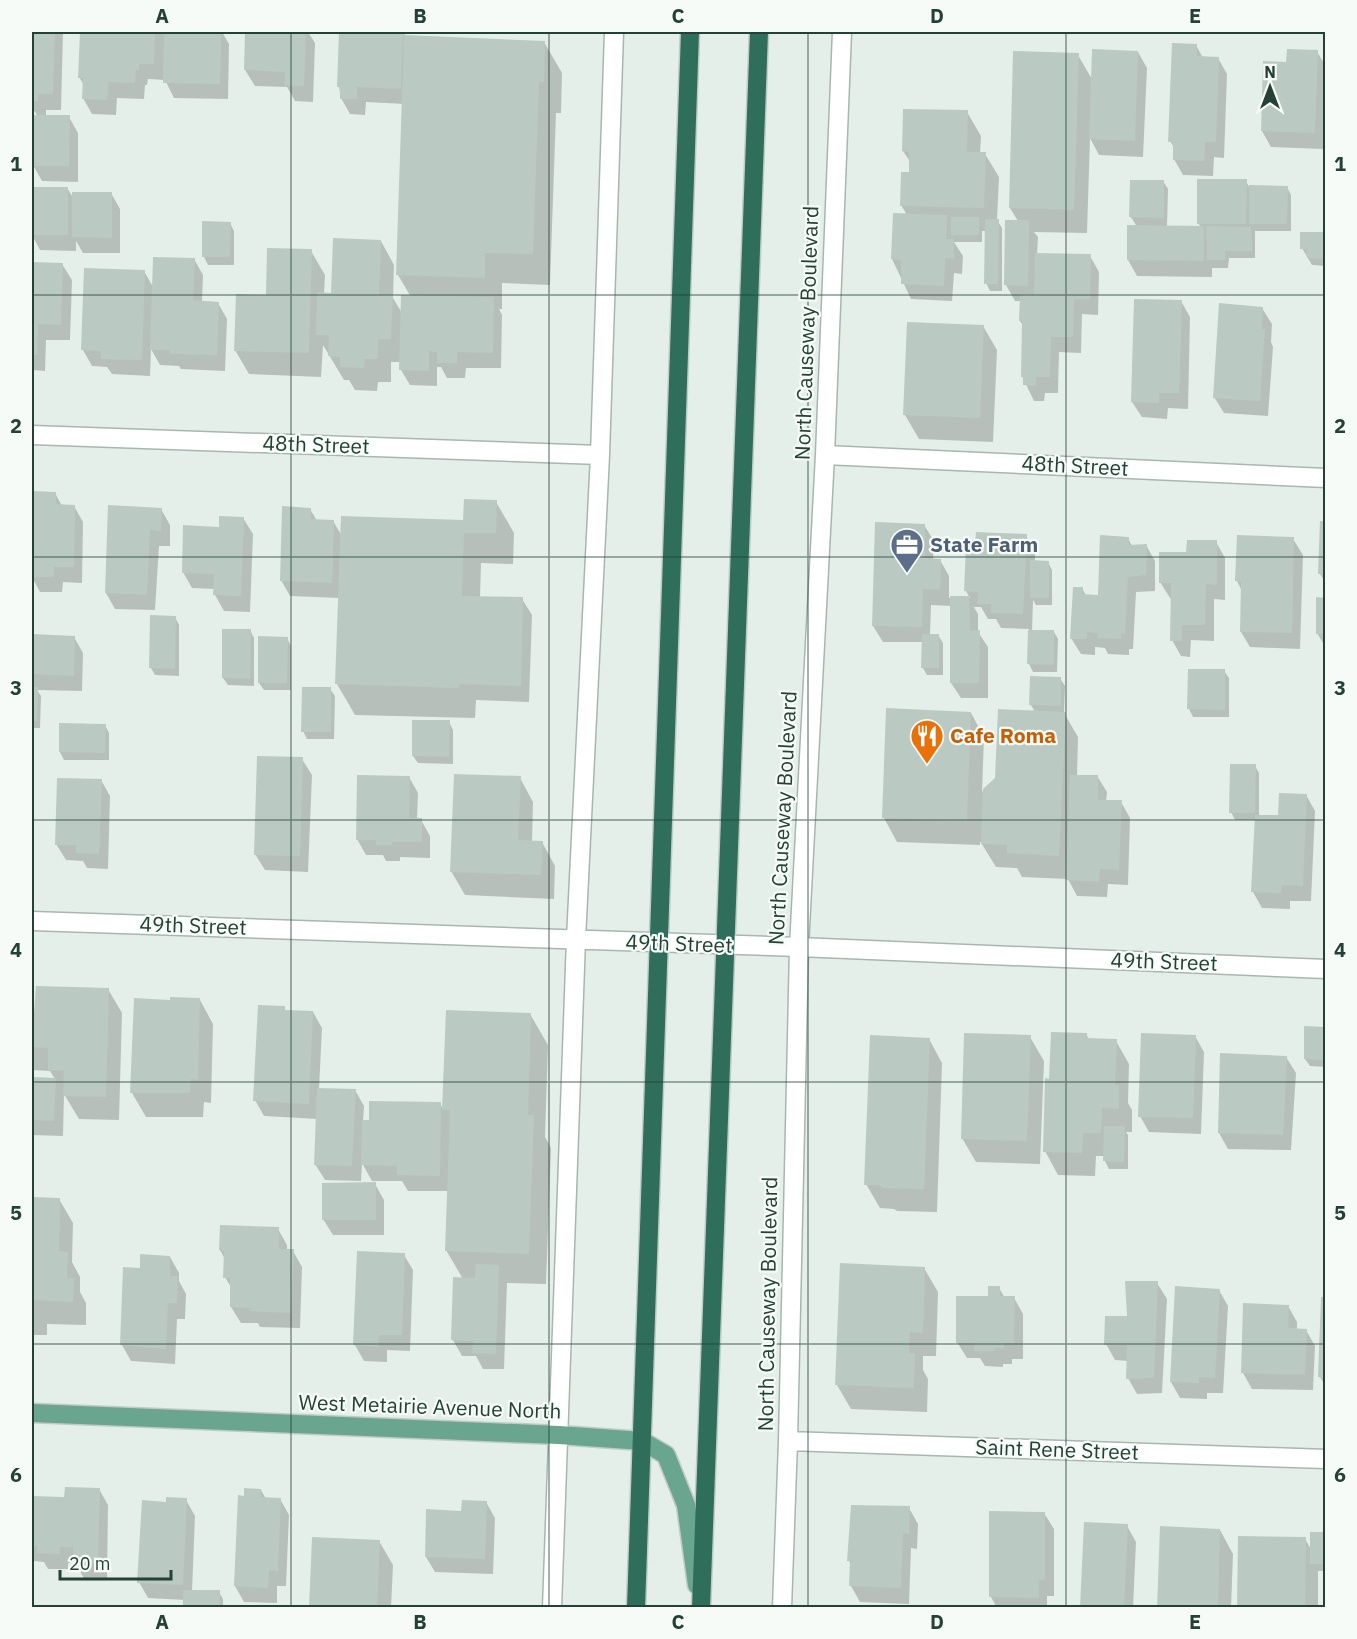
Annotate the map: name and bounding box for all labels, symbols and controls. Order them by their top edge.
text: A [155,2,169,29]
text: B [413,2,427,29]
text: C [671,2,685,29]
text: D [930,2,944,29]
text: E [1189,2,1201,29]
north arrow [1240,57,1300,117]
text: N [1264,62,1276,82]
text: 1 [10,150,22,177]
text: 1 [1334,150,1346,177]
street label: North Causeway Boulevard [788,205,824,461]
text: 2 [10,412,22,439]
text: 2 [1334,412,1346,439]
street label: 48th Street [262,428,370,460]
street label: 48th Street [1021,448,1129,482]
office icon: State Farm [889,527,925,574]
place label: State Farm [930,530,1038,558]
text: 3 [10,674,22,701]
text: 3 [1334,674,1346,701]
street label: North Causeway Boulevard [761,690,803,946]
restaurant icon: Cafe Roma [909,718,945,765]
place label: Cafe Roma [950,721,1056,749]
street label: 49th Street [139,909,247,941]
street label: 49th Street [625,927,733,959]
text: 4 [10,936,22,963]
text: 4 [1334,936,1346,963]
street label: 49th Street [1110,945,1218,977]
street label: North Causeway Boulevard [751,1176,783,1431]
text: 5 [10,1199,22,1226]
text: 5 [1334,1199,1346,1226]
street label: West Metairie Avenue North [298,1387,562,1425]
street label: Saint Rene Street [975,1432,1139,1466]
text: 6 [10,1461,22,1488]
text: 6 [1334,1461,1346,1488]
scale bar [60,1543,171,1581]
text: 20 m [69,1552,111,1575]
text: A [155,1608,169,1635]
text: B [413,1608,427,1635]
text: C [671,1608,685,1635]
text: D [930,1608,944,1635]
text: E [1189,1608,1201,1635]

